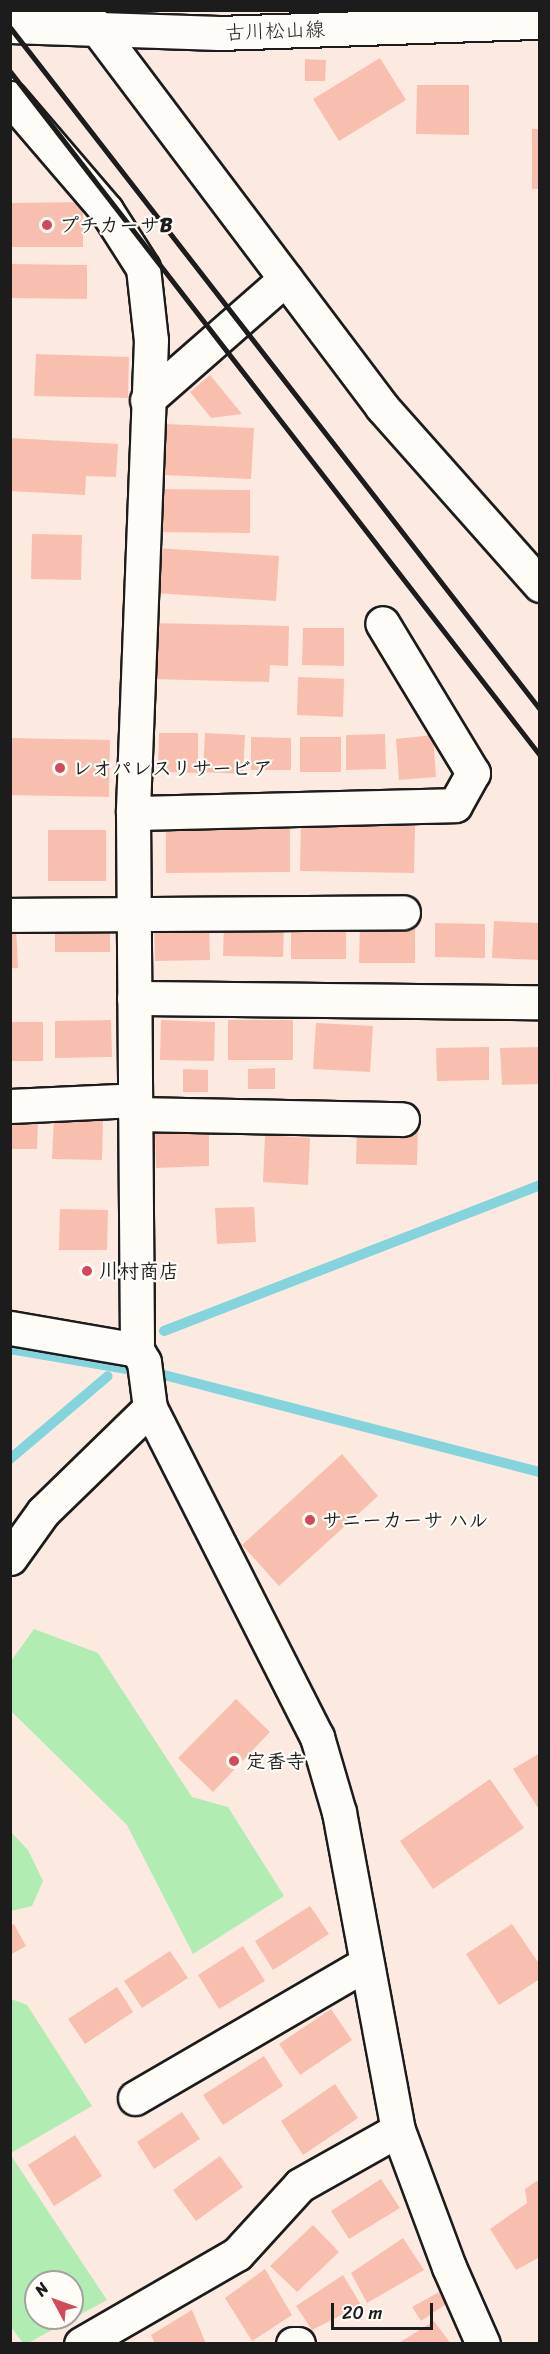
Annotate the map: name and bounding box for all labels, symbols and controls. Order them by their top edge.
street label: 古川松山線 [225,17,325,45]
place label: プチカーサB [59,213,172,237]
marker: プチカーサB [40,218,54,232]
place label: レオパレスリサービア [72,756,272,780]
marker: レオパレスリサービア [53,761,67,775]
place label: 川村商店 [99,1259,179,1283]
marker: 川村商店 [80,1264,94,1278]
place label: サニーカーサ ハル [322,1508,487,1532]
marker: サニーカーサ ハル [303,1513,317,1527]
place label: 定香寺 [246,1749,306,1773]
marker: 定香寺 [227,1754,241,1768]
north arrow [24,2270,84,2330]
text: N [27,2275,56,2303]
scale bar [334,2291,436,2329]
text: 20 m [342,2297,382,2329]

